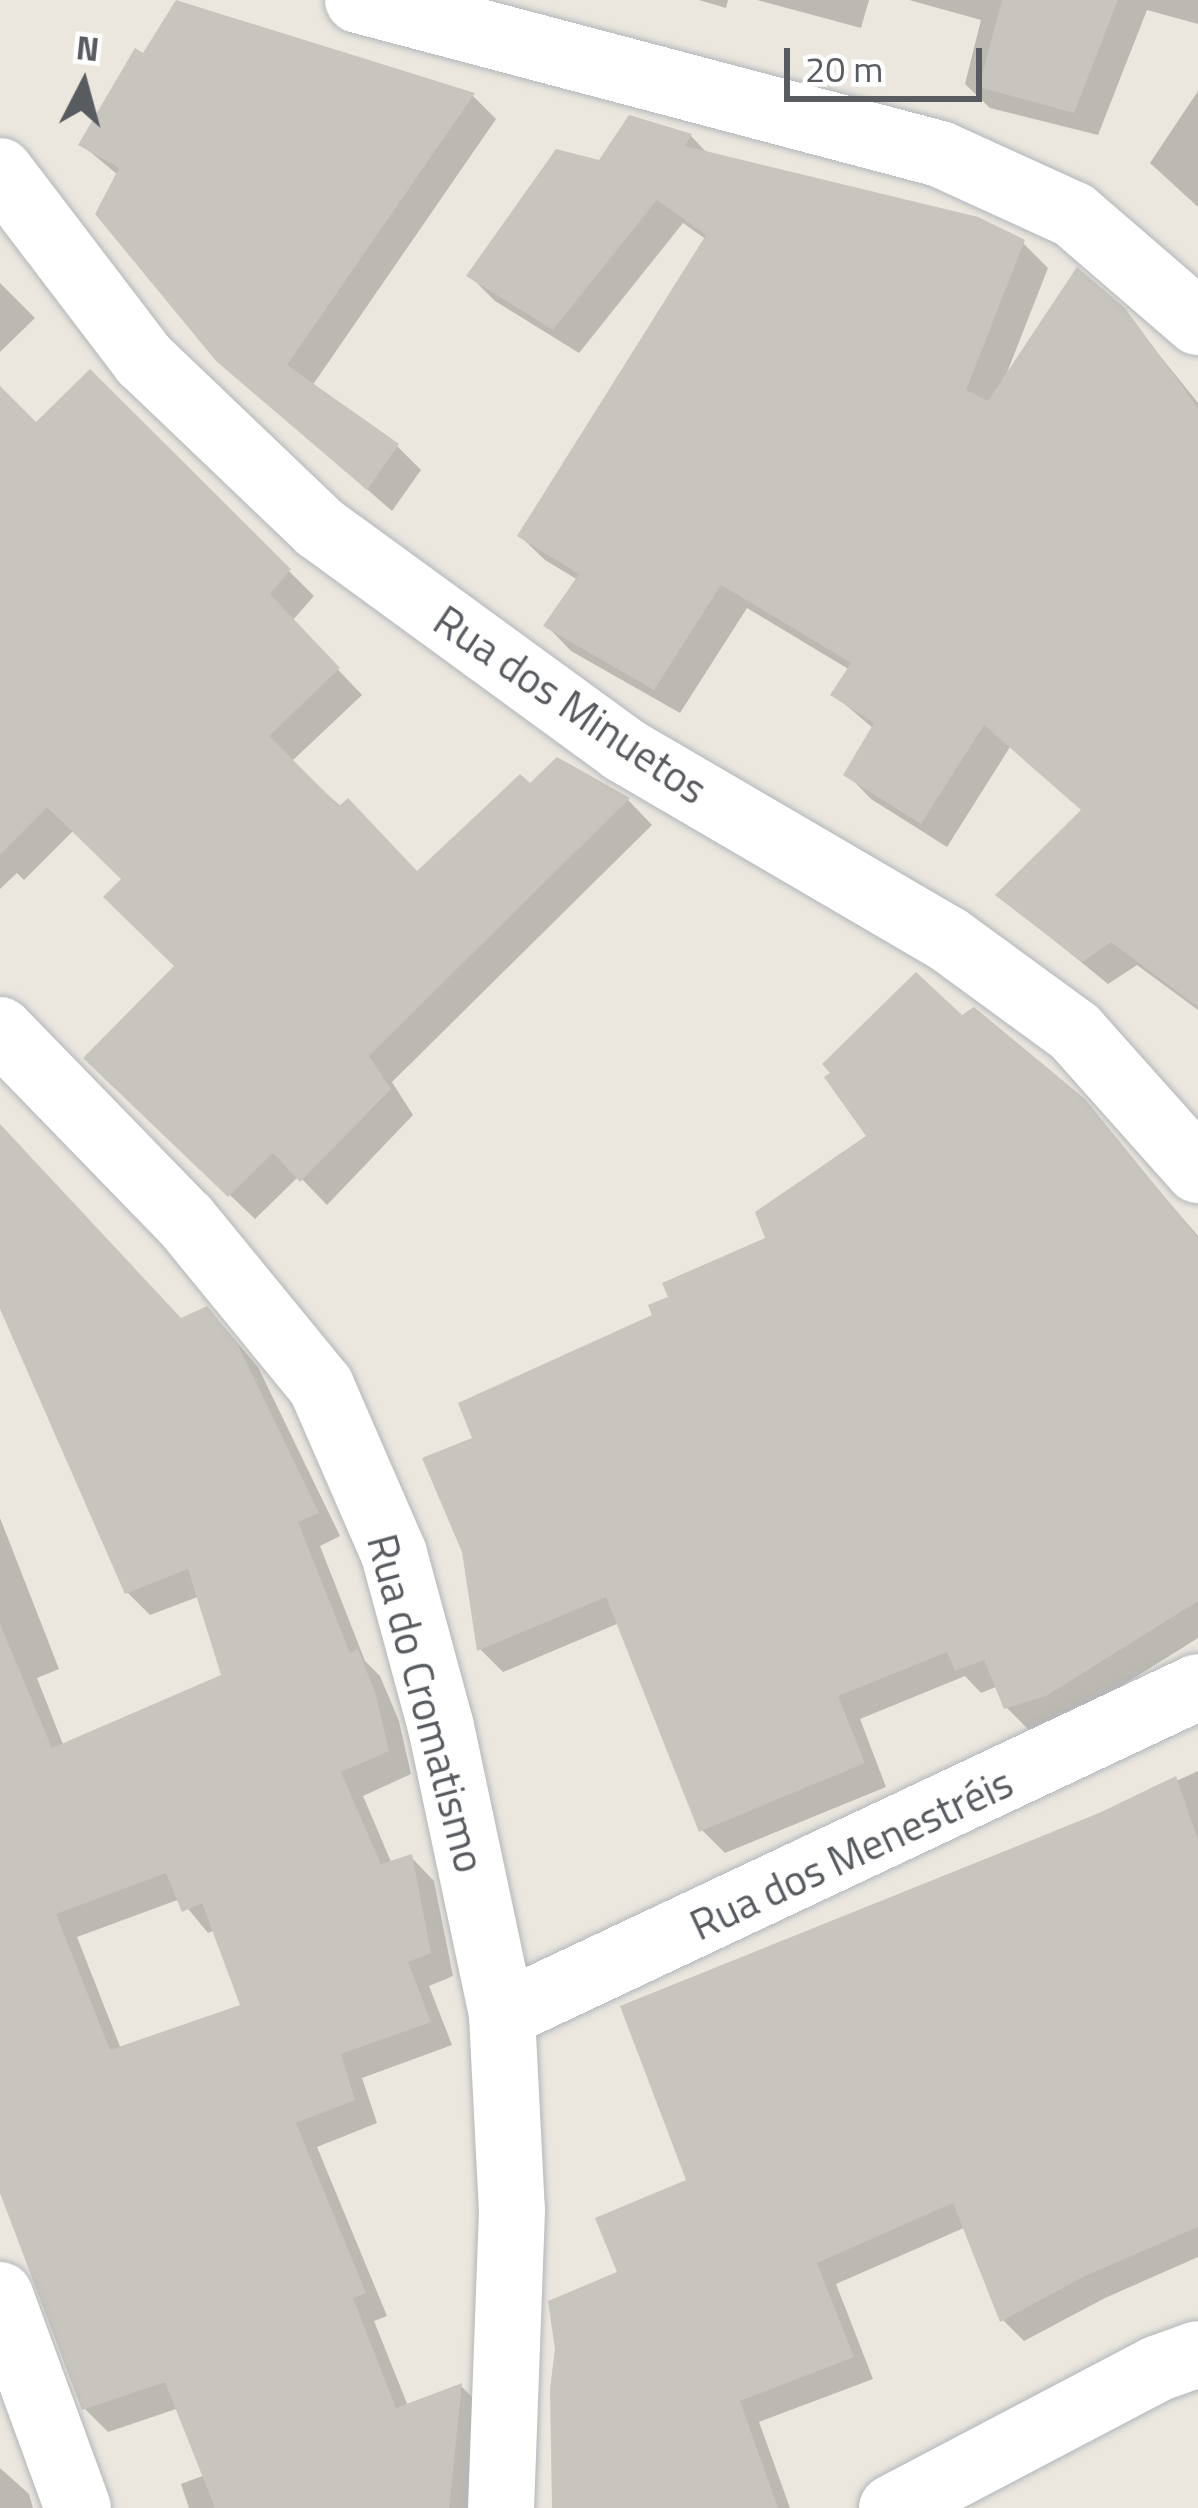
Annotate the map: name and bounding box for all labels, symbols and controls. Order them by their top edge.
text: N [74,22,102,74]
north arrow [24,24,144,144]
scale bar [790,24,988,98]
text: 20 m [805,41,883,96]
street label: Rua dos Minuetos [425,594,717,814]
street label: Rua do Cromatismo [358,1528,496,1878]
street label: Rua dos Menestréis [682,1756,1020,1950]

